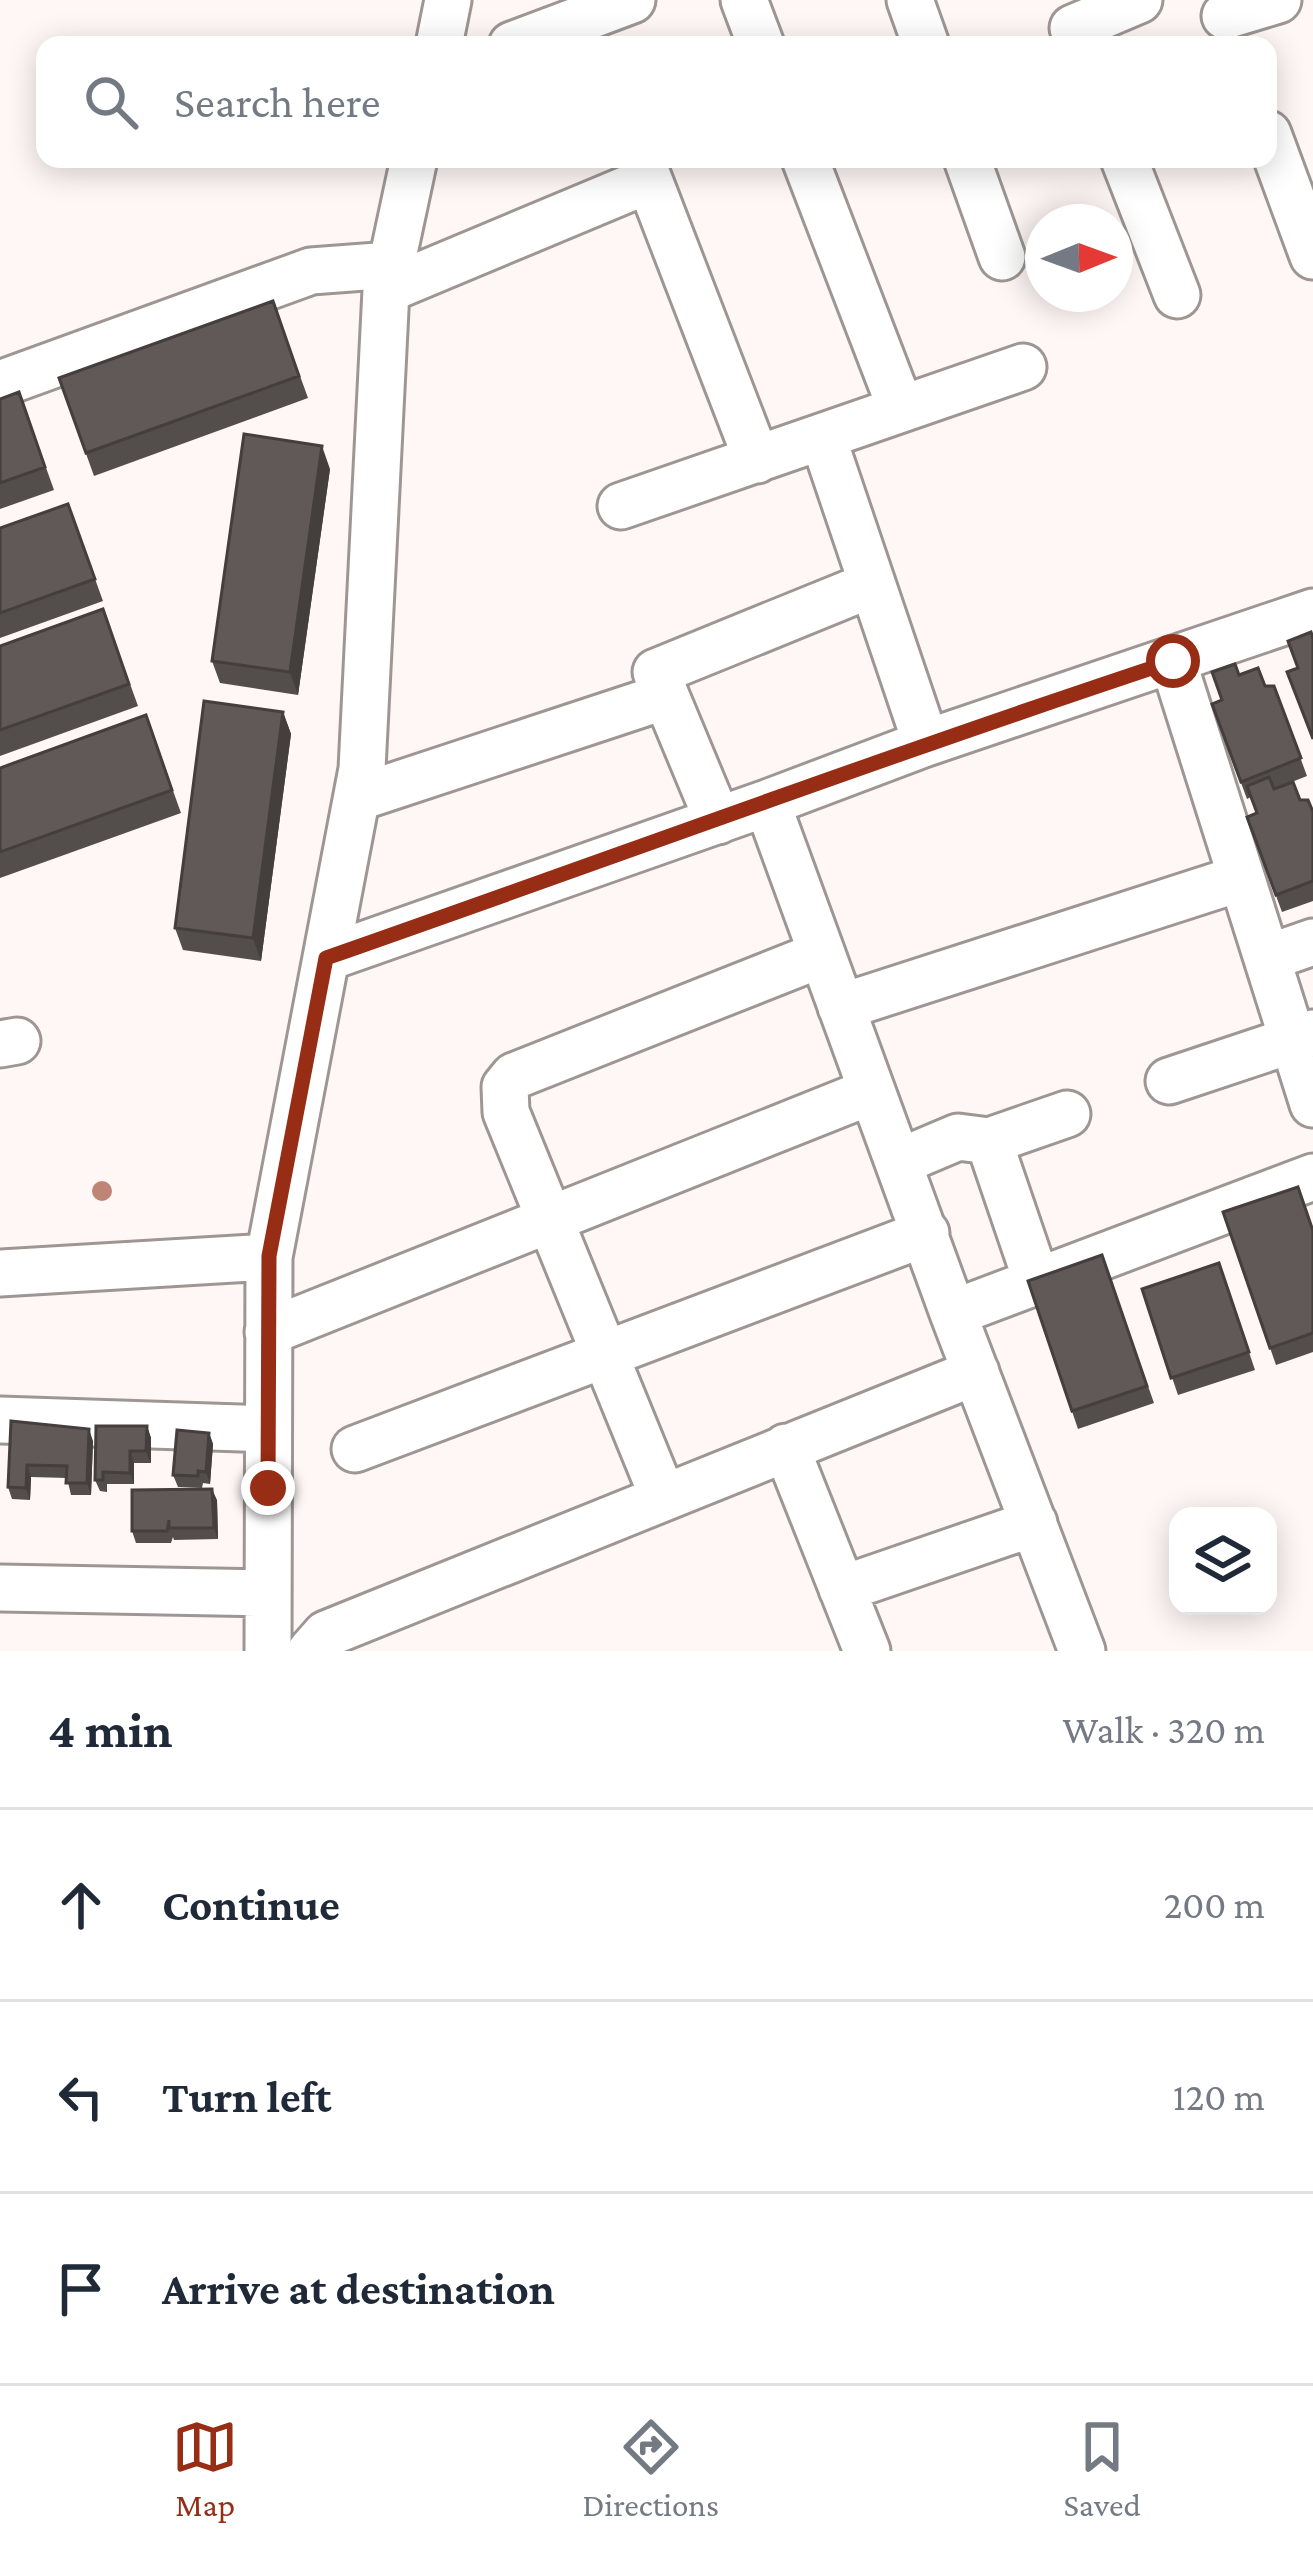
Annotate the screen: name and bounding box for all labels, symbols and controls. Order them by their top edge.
search box [36,36,1277,168]
icon: search [78,69,144,135]
text: Search here [174,77,381,127]
north arrow [1025,204,1133,312]
route start [1146,634,1200,688]
route end [241,1461,295,1515]
map controls [1169,1507,1277,1615]
button: layers [1169,1507,1277,1615]
text: 4 min [48,1701,173,1758]
text: Walk · 320 m [1062,1708,1265,1751]
icon: ahead [48,1872,114,1938]
text: Continue [162,1880,340,1930]
text: 200 m [1164,1883,1265,1926]
icon: left [48,2064,114,2130]
text: Turn left [162,2072,331,2122]
text: 120 m [1173,2075,1265,2118]
icon: arrive [48,2256,114,2322]
text: Arrive at destination [162,2264,555,2314]
tab: Map [172,2414,238,2523]
tab: Directions [583,2414,719,2523]
tab: Saved [1063,2414,1141,2523]

